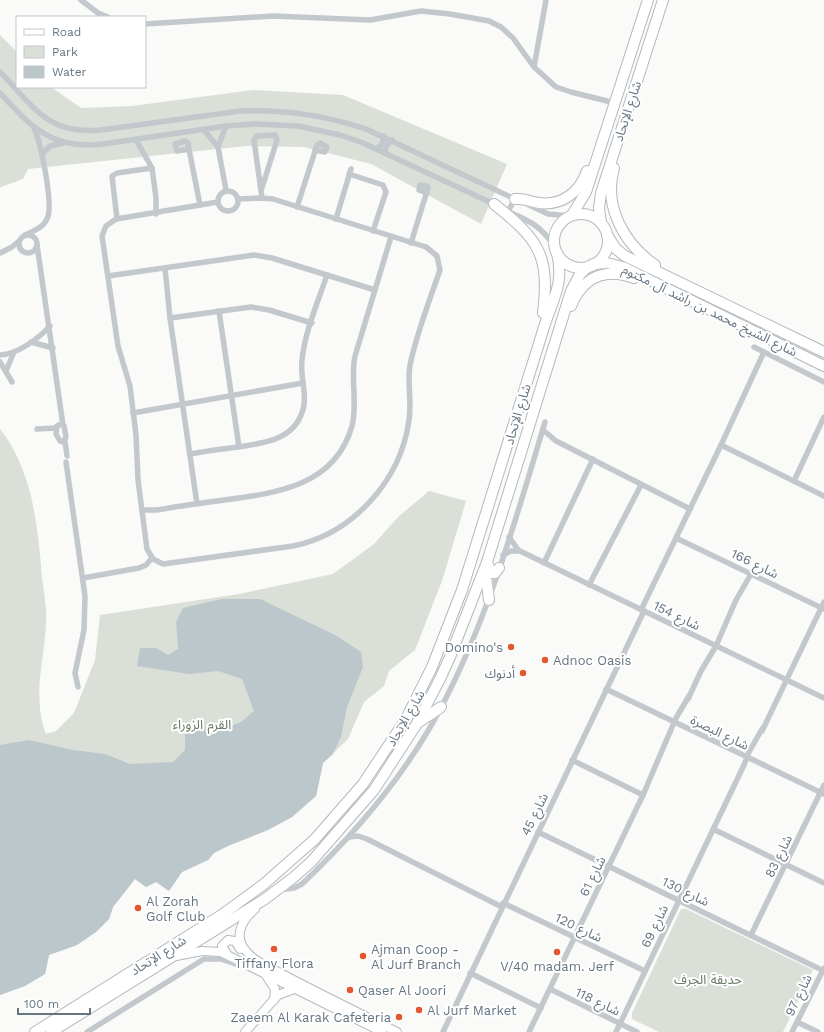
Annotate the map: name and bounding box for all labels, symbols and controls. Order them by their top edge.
legend [16,16,146,88]
text: Road [52,25,81,39]
text: Park [52,45,78,59]
text: Water [52,65,87,79]
street label: شارع الإتحاد [611,79,647,144]
street label: شارع الشيخ محمد بن راشد آل مكتوم [619,261,800,362]
street label: شارع الإتحاد [501,382,537,447]
street label: شارع 166 [727,546,781,584]
street label: شارع 154 [650,598,703,636]
place label: Domino's [445,640,503,655]
marker: Domino's [506,642,516,652]
place label: Adnoc Oasis [553,653,632,668]
marker: Adnoc Oasis [540,655,550,665]
place label: أدنوك [485,665,515,681]
marker: أدنوك [518,668,528,678]
street label: شارع الإتحاد [383,687,430,751]
street label: شارع البصرة [687,712,751,756]
park label: القرم الزوراء [173,717,231,734]
street label: شارع 45 [518,791,554,839]
street label: شارع 83 [762,833,798,881]
street label: شارع 61 [576,854,611,900]
street label: شارع 130 [658,874,712,912]
place label: Al Zorah Golf Club [146,894,205,924]
street label: شارع 69 [638,902,674,951]
marker: Al Zorah Golf Club [133,903,143,913]
street label: شارع 120 [551,910,605,948]
street label: شارع الإتحاد [128,932,190,981]
place label: Ajman Coop - Al Jurf Branch [371,942,461,972]
marker: Tiffany Flora [269,944,279,954]
marker: V/40 madam. Jerf [552,947,562,957]
marker: Ajman Coop - Al Jurf Branch [358,951,368,961]
place label: Tiffany Flora [234,956,314,971]
place label: V/40 madam. Jerf [500,959,614,974]
park label: حديقة الجرف [674,972,742,987]
street label: شارع 97 [782,972,818,1020]
place label: Qaser Al Joori [358,983,446,998]
street label: شارع 118 [572,984,623,1021]
marker: Qaser Al Joori [345,985,355,995]
scale bar [18,990,90,1016]
text: 100 m [24,997,59,1011]
place label: Al Jurf Market [427,1003,517,1018]
marker: Al Jurf Market [414,1005,424,1015]
place label: Zaeem Al Karak Cafeteria [230,1010,392,1025]
marker: Zaeem Al Karak Cafeteria [394,1012,404,1022]

